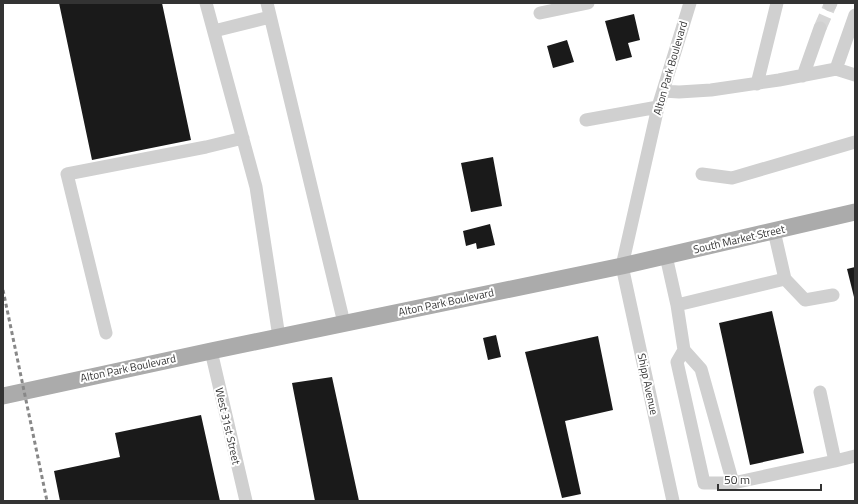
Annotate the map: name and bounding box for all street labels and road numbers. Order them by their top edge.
street label: Alton Park Boulevard [649,19,691,117]
street label: South Market Street [692,221,787,257]
street label: Alton Park Boulevard [397,284,495,320]
street label: Alton Park Boulevard [79,350,177,386]
street label: Shipp Avenue [634,352,662,417]
street label: West 31st Street [211,386,245,466]

